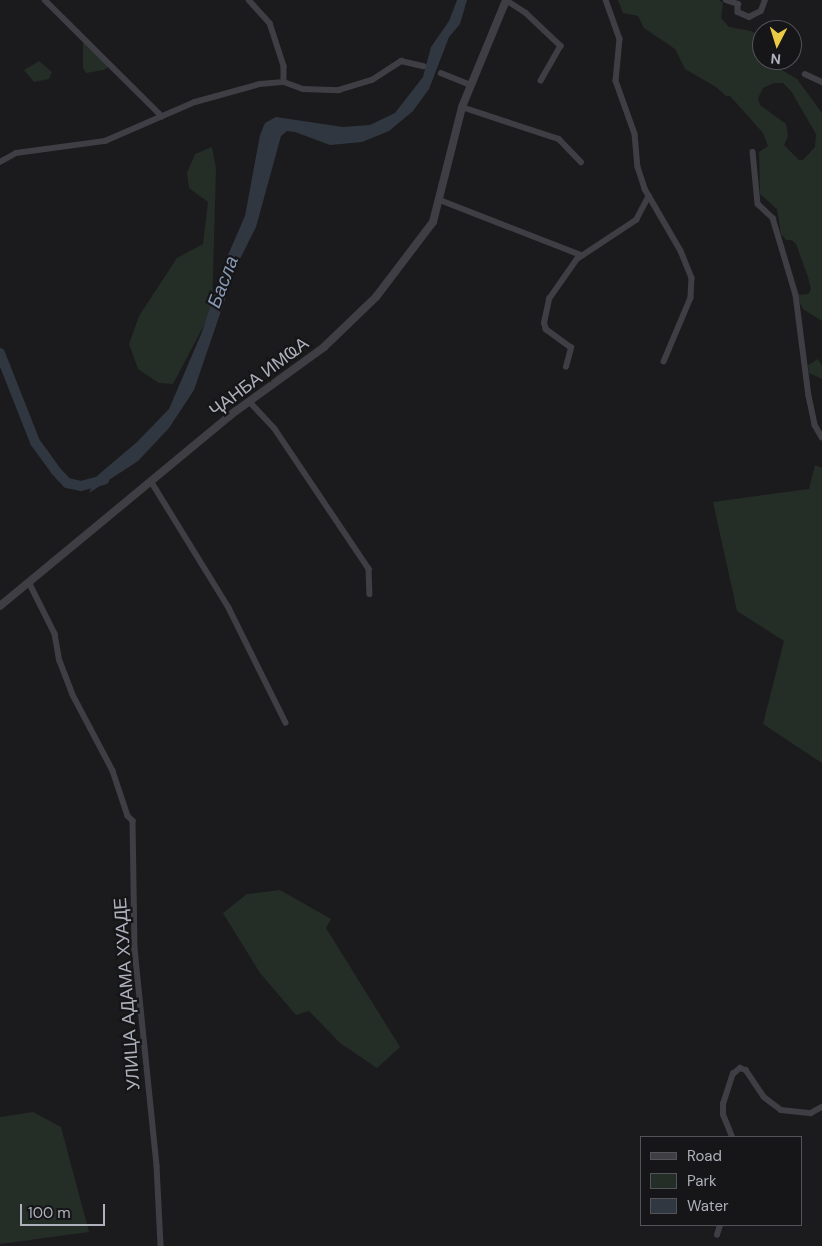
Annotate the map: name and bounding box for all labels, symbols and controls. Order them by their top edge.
north arrow [752,20,802,70]
text: N [770,50,782,68]
water label: Басла [203,253,243,311]
street label: ҶАНБА ИМҨА [205,333,313,421]
street label: УЛИЦА АДАМА ХУАДЕ [109,897,145,1091]
legend [640,1136,802,1226]
text: Road [687,1146,722,1166]
text: Park [687,1171,717,1191]
scale bar [22,1194,108,1226]
text: Water [687,1196,728,1216]
text: 100 m [28,1203,71,1223]

